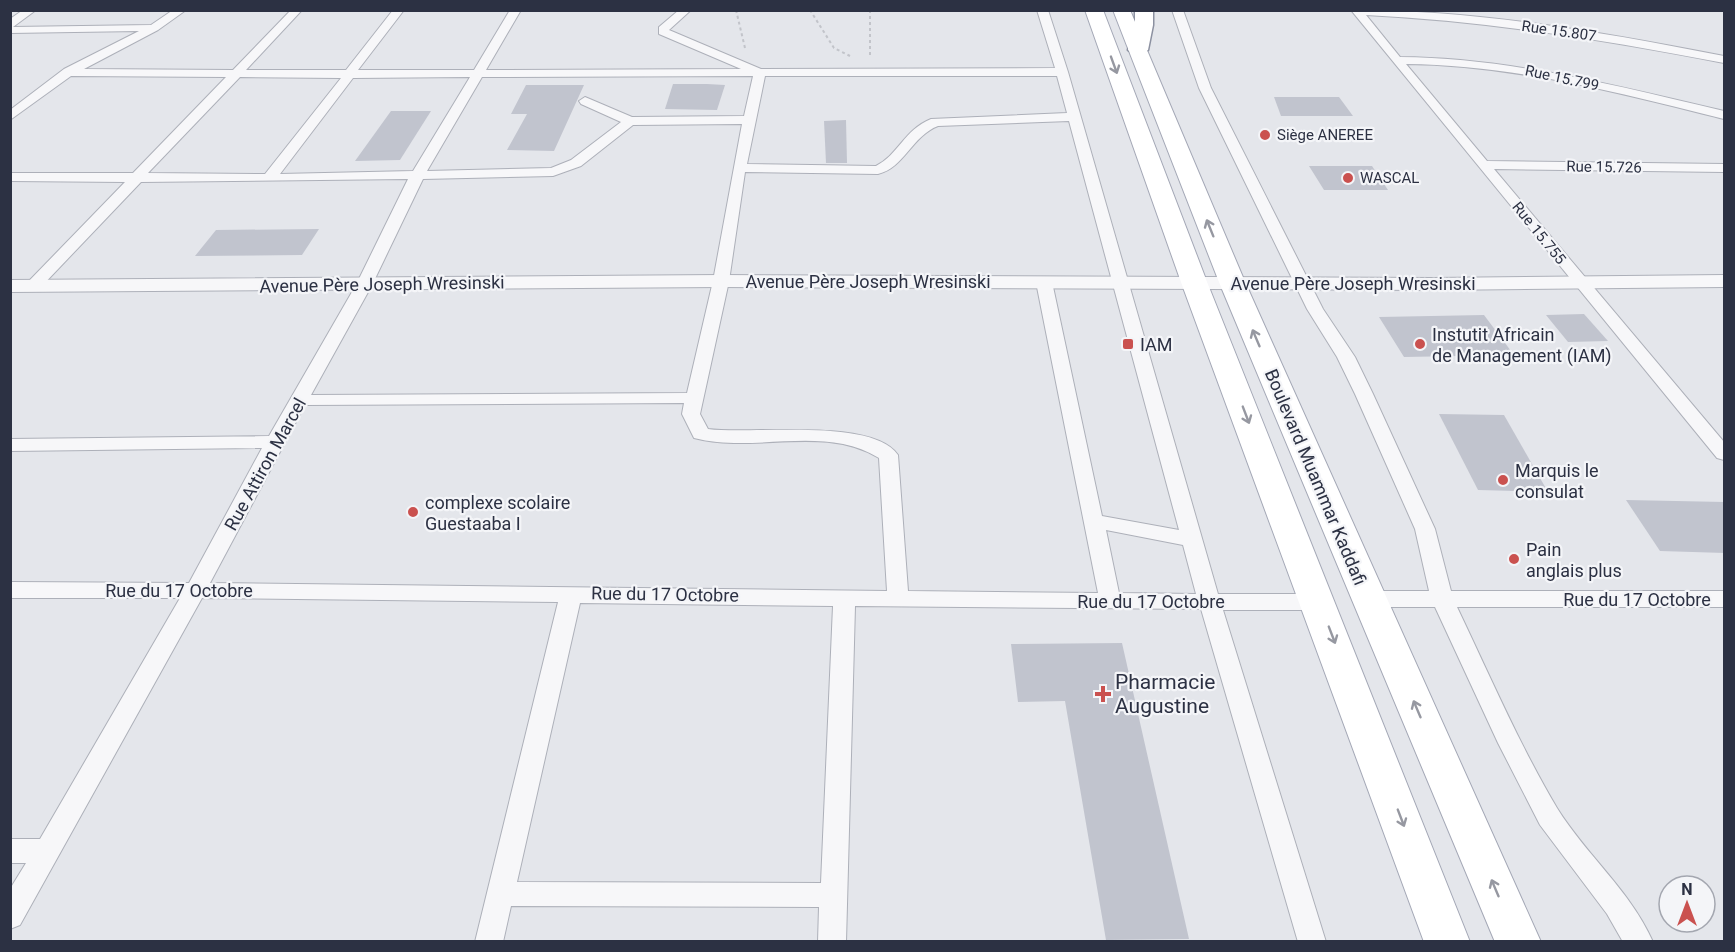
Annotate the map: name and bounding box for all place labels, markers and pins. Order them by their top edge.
place label: Siège ANEREE [1277,126,1373,144]
marker: Siège ANEREE [1258,128,1272,142]
place label: WASCAL [1360,169,1419,187]
marker: WASCAL [1341,171,1355,185]
place label: Instutit Africain de Management (IAM) [1432,324,1612,367]
place label: IAM [1140,334,1173,355]
marker: IAM [1121,337,1135,351]
marker: Instutit Africain de Management (IAM) [1413,337,1427,351]
place label: Marquis le consulat [1515,460,1599,502]
marker: Marquis le consulat [1496,473,1510,487]
place label: complexe scolaire Guestaaba I [425,492,570,534]
marker: complexe scolaire Guestaaba I [406,505,420,519]
place label: Pain anglais plus [1526,539,1622,581]
marker: Pain anglais plus [1507,552,1521,566]
place label: Pharmacie Augustine [1115,670,1215,718]
marker: Pharmacie Augustine [1096,687,1110,701]

